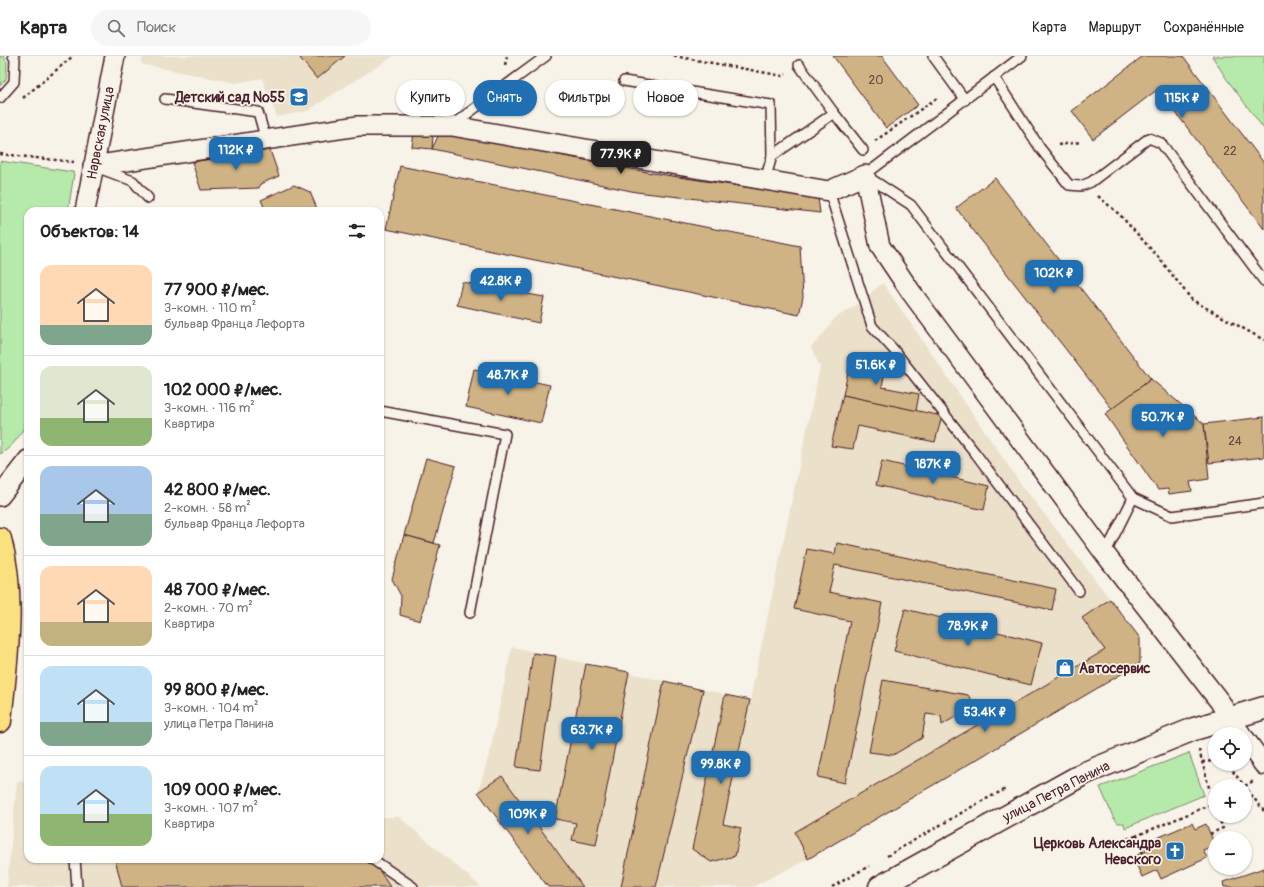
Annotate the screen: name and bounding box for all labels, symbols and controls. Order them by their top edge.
search box [91,10,371,46]
text: Карта [20,16,67,40]
icon: search [105,17,127,39]
text: Поиск [137,18,176,37]
text: Карта [1032,19,1067,36]
text: Маршрут [1089,19,1141,36]
text: Сохранённые [1163,19,1244,36]
house number: 20 [869,73,883,88]
chip: Купить [396,80,465,116]
chip: Снять [473,80,537,116]
chip: Фильтры [545,80,625,116]
chip: Новое [633,80,698,116]
street label: Нарвская улица [83,85,118,181]
pin: 115K ₽ [1149,85,1215,119]
school or university icon: Детский сад №55 [288,86,310,108]
place label: Детский сад №55 [174,89,285,106]
text: 115K ₽ [1164,90,1200,106]
pin: 112K ₽ [203,137,269,171]
pin: 77.9K ₽ [584,141,658,175]
text: 112K ₽ [218,142,254,158]
house number: 22 [1223,144,1237,159]
text: 77.9K ₽ [600,146,642,162]
icon: filters [346,220,368,242]
text: Объектов: 14 [40,221,139,242]
pin: 102K ₽ [1021,260,1087,294]
text: 102K ₽ [1034,265,1074,281]
pin: 42.8K ₽ [464,268,538,302]
text: 42.8K ₽ [480,273,522,289]
text: 77 900 ₽/мес. [164,279,270,300]
icon: home [72,281,120,329]
text: 3-комн. · 110 m² [164,300,256,316]
text: бульвар Франца Лефорта [164,316,305,332]
pin: 51.6K ₽ [839,352,913,386]
text: 51.6K ₽ [855,357,897,373]
pin: 48.7K ₽ [471,362,545,396]
text: 48.7K ₽ [487,367,529,383]
text: 102 000 ₽/мес. [164,379,282,400]
icon: home [72,382,120,430]
text: 3-комн. · 116 m² [164,400,255,416]
pin: 50.7K ₽ [1126,404,1200,438]
text: 50.7K ₽ [1141,409,1185,425]
text: Квартира [164,416,215,432]
house number: 24 [1228,434,1242,449]
pin: 187K ₽ [900,451,966,485]
text: 187K ₽ [915,456,951,472]
text: 42 800 ₽/мес. [164,479,271,500]
icon: home [72,482,120,530]
text: 2-комн. · 58 m² [164,500,251,516]
text: бульвар Франца Лефорта [164,516,305,532]
text: 48 700 ₽/мес. [164,579,270,600]
icon: home [72,582,120,630]
text: 2-комн. · 70 m² [164,600,253,616]
pin: 78.9K ₽ [931,613,1005,647]
text: Квартира [164,616,215,632]
text: 78.9K ₽ [947,618,989,634]
shop icon: Автосервис [1054,657,1076,679]
place label: Автосервис [1079,660,1150,677]
text: 99 800 ₽/мес. [164,679,269,700]
icon: home [72,682,120,730]
pin: 53.4K ₽ [948,699,1022,733]
text: 3-комн. · 104 m² [164,700,259,716]
text: 53.4K ₽ [963,704,1007,720]
text: улица Петра Панина [164,716,274,732]
pin: 63.7K ₽ [555,717,629,751]
text: 63.7K ₽ [570,722,614,738]
map controls [1208,727,1252,875]
button: locate [1208,727,1252,771]
pin: 99.8K ₽ [684,751,758,785]
text: 99.8K ₽ [700,756,742,772]
street label: улица Петра Панина [999,757,1113,826]
text: 109 000 ₽/мес. [164,779,281,800]
button: + [1208,779,1252,823]
icon: home [72,782,120,830]
text: 3-комн. · 107 m² [164,800,258,816]
pin: 109K ₽ [495,801,561,835]
text: 109K ₽ [508,806,548,822]
text: Квартира [164,816,215,832]
button: − [1208,831,1252,875]
place label: Церковь Александра Невского [1034,835,1161,868]
church icon: Церковь Александра Невского [1164,840,1186,862]

